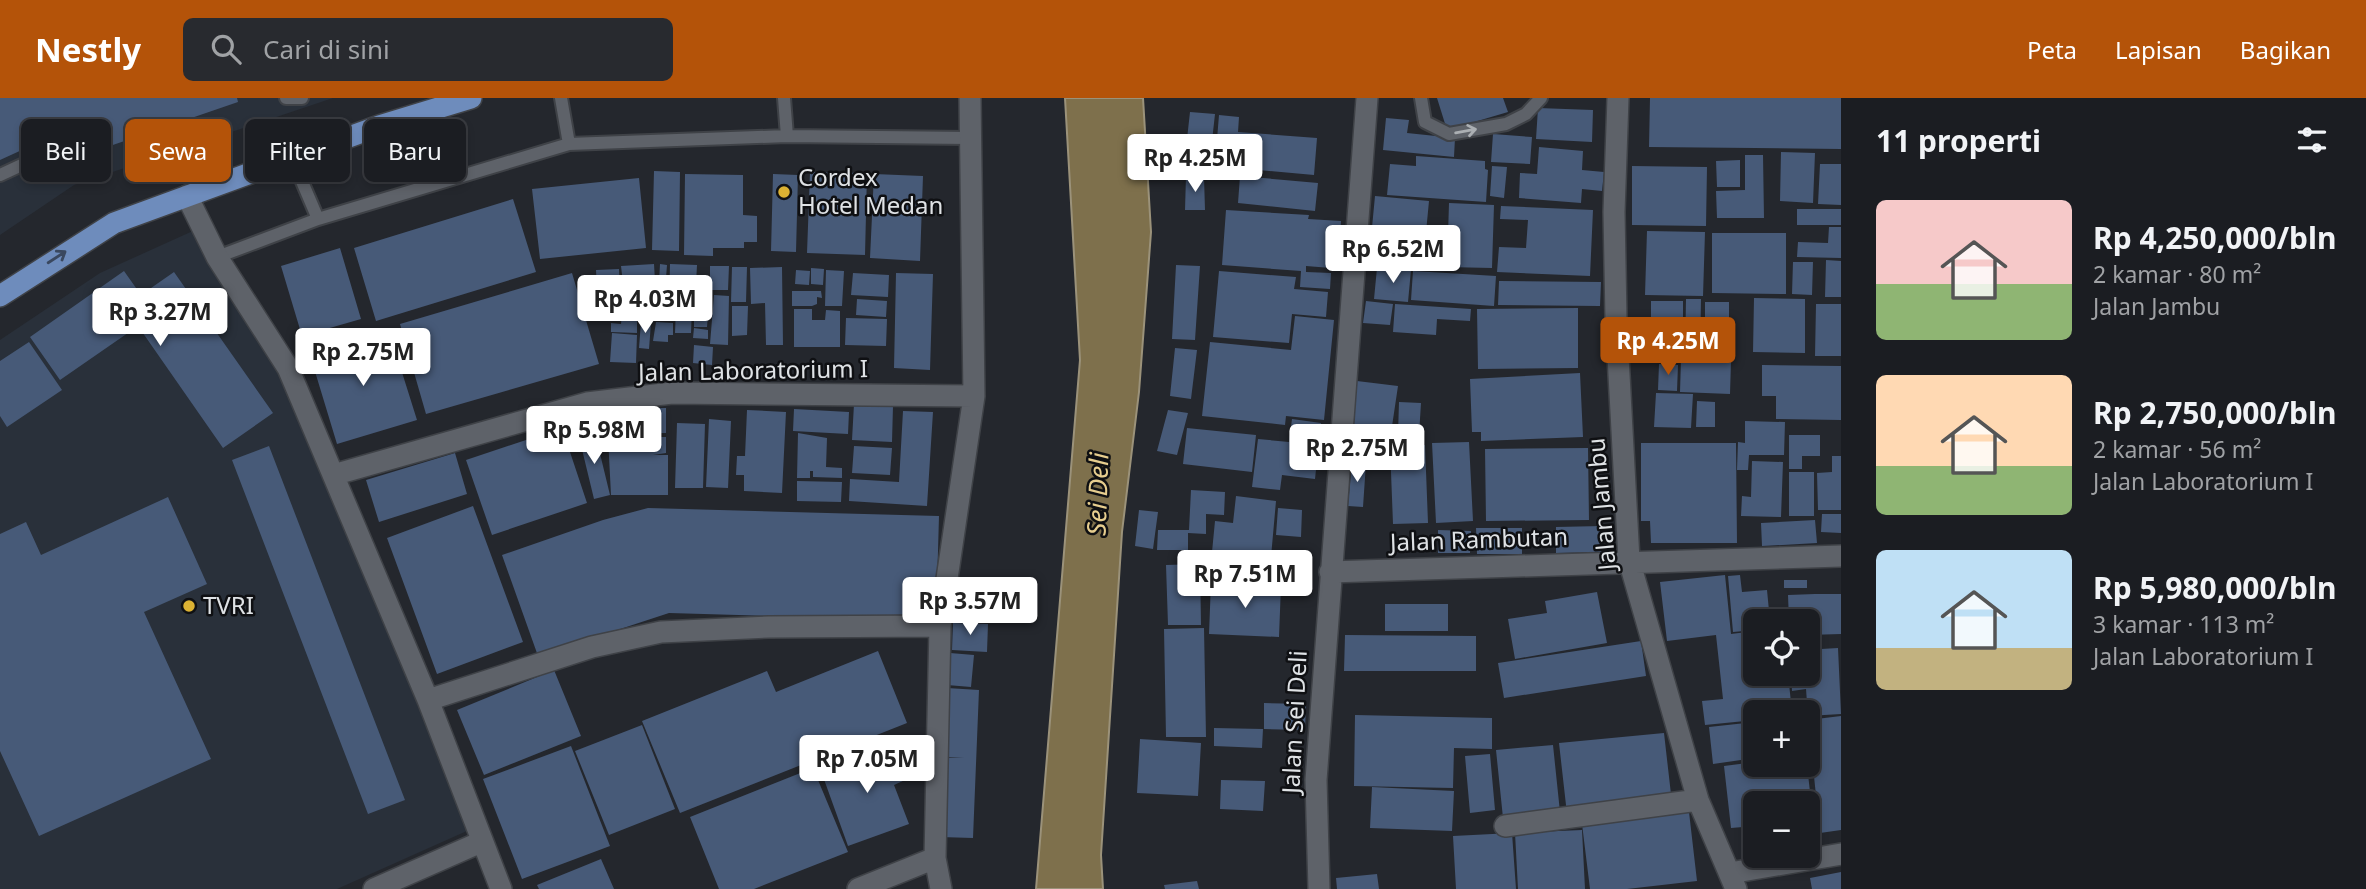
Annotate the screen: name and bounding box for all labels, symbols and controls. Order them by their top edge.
search box [183,18,673,81]
text: Nestly [35,27,141,72]
icon: search [207,30,245,68]
text: Cari di sini [263,31,390,67]
text: Peta [2027,33,2077,66]
text: Lapisan [2115,33,2202,66]
text: Bagikan [2240,33,2331,66]
chip: Beli [21,119,111,182]
chip: Sewa [125,119,231,182]
chip: Filter [245,119,350,182]
chip: Baru [364,119,466,182]
text: 11 properti [1876,120,2041,161]
icon: filters [2293,121,2331,159]
one-way arrow [1454,124,1477,137]
pin: Rp 4.25M [1123,134,1267,194]
text: Rp 4.25M [1143,141,1247,173]
place label: Cordex Hotel Medan [798,160,943,221]
marker: Cordex Hotel Medan [776,184,792,200]
text: Rp 4,250,000/bln [2093,217,2337,258]
pin: Rp 6.52M [1321,226,1465,285]
icon: home [1932,228,2016,312]
text: Rp 6.52M [1341,232,1445,264]
one-way arrow [46,250,66,264]
text: 2 kamar · 80 m² [2093,258,2261,290]
pin: Rp 4.03M [573,275,717,335]
text: Rp 4.03M [593,282,697,314]
pin: Rp 3.27M [88,288,232,348]
text: Jalan Jambu [2093,290,2220,322]
text: Rp 3.27M [108,295,212,327]
pin: Rp 4.25M [1596,317,1740,377]
text: Rp 4.25M [1616,324,1720,356]
pin: Rp 2.75M [291,328,435,388]
text: Rp 2.75M [311,335,415,367]
street label: Jalan Laboratorium I [636,351,868,388]
text: Rp 2,750,000/bln [2093,392,2337,433]
icon: home [1932,403,2016,487]
pin: Rp 5.98M [522,406,666,466]
text: Rp 5.98M [542,413,646,445]
pin: Rp 2.75M [1285,424,1429,484]
text: Rp 2.75M [1305,431,1409,463]
text: 2 kamar · 56 m² [2093,433,2261,465]
street label: Jalan Jambu [1578,437,1623,574]
water label: Sei Deli [1078,450,1116,536]
text: Jalan Laboratorium I [2093,465,2313,497]
street label: Jalan Rambutan [1387,519,1569,558]
pin: Rp 7.51M [1173,550,1317,610]
text: Rp 7.51M [1193,557,1297,589]
text: Rp 5,980,000/bln [2093,567,2337,608]
pin: Rp 3.57M [898,578,1042,637]
icon: home [1932,578,2016,662]
text: Rp 3.57M [918,584,1022,616]
place label: TVRI [203,588,254,621]
marker: TVRI [181,598,197,614]
text: 3 kamar · 113 m² [2093,608,2274,640]
map controls [1743,609,1820,868]
button: locate [1743,609,1820,686]
text: Jalan Laboratorium I [2093,640,2313,672]
street label: Jalan Sei Deli [1273,649,1314,796]
button: + [1743,700,1820,777]
pin: Rp 7.05M [795,736,939,795]
text: Rp 7.05M [815,742,919,774]
button: − [1743,791,1820,868]

